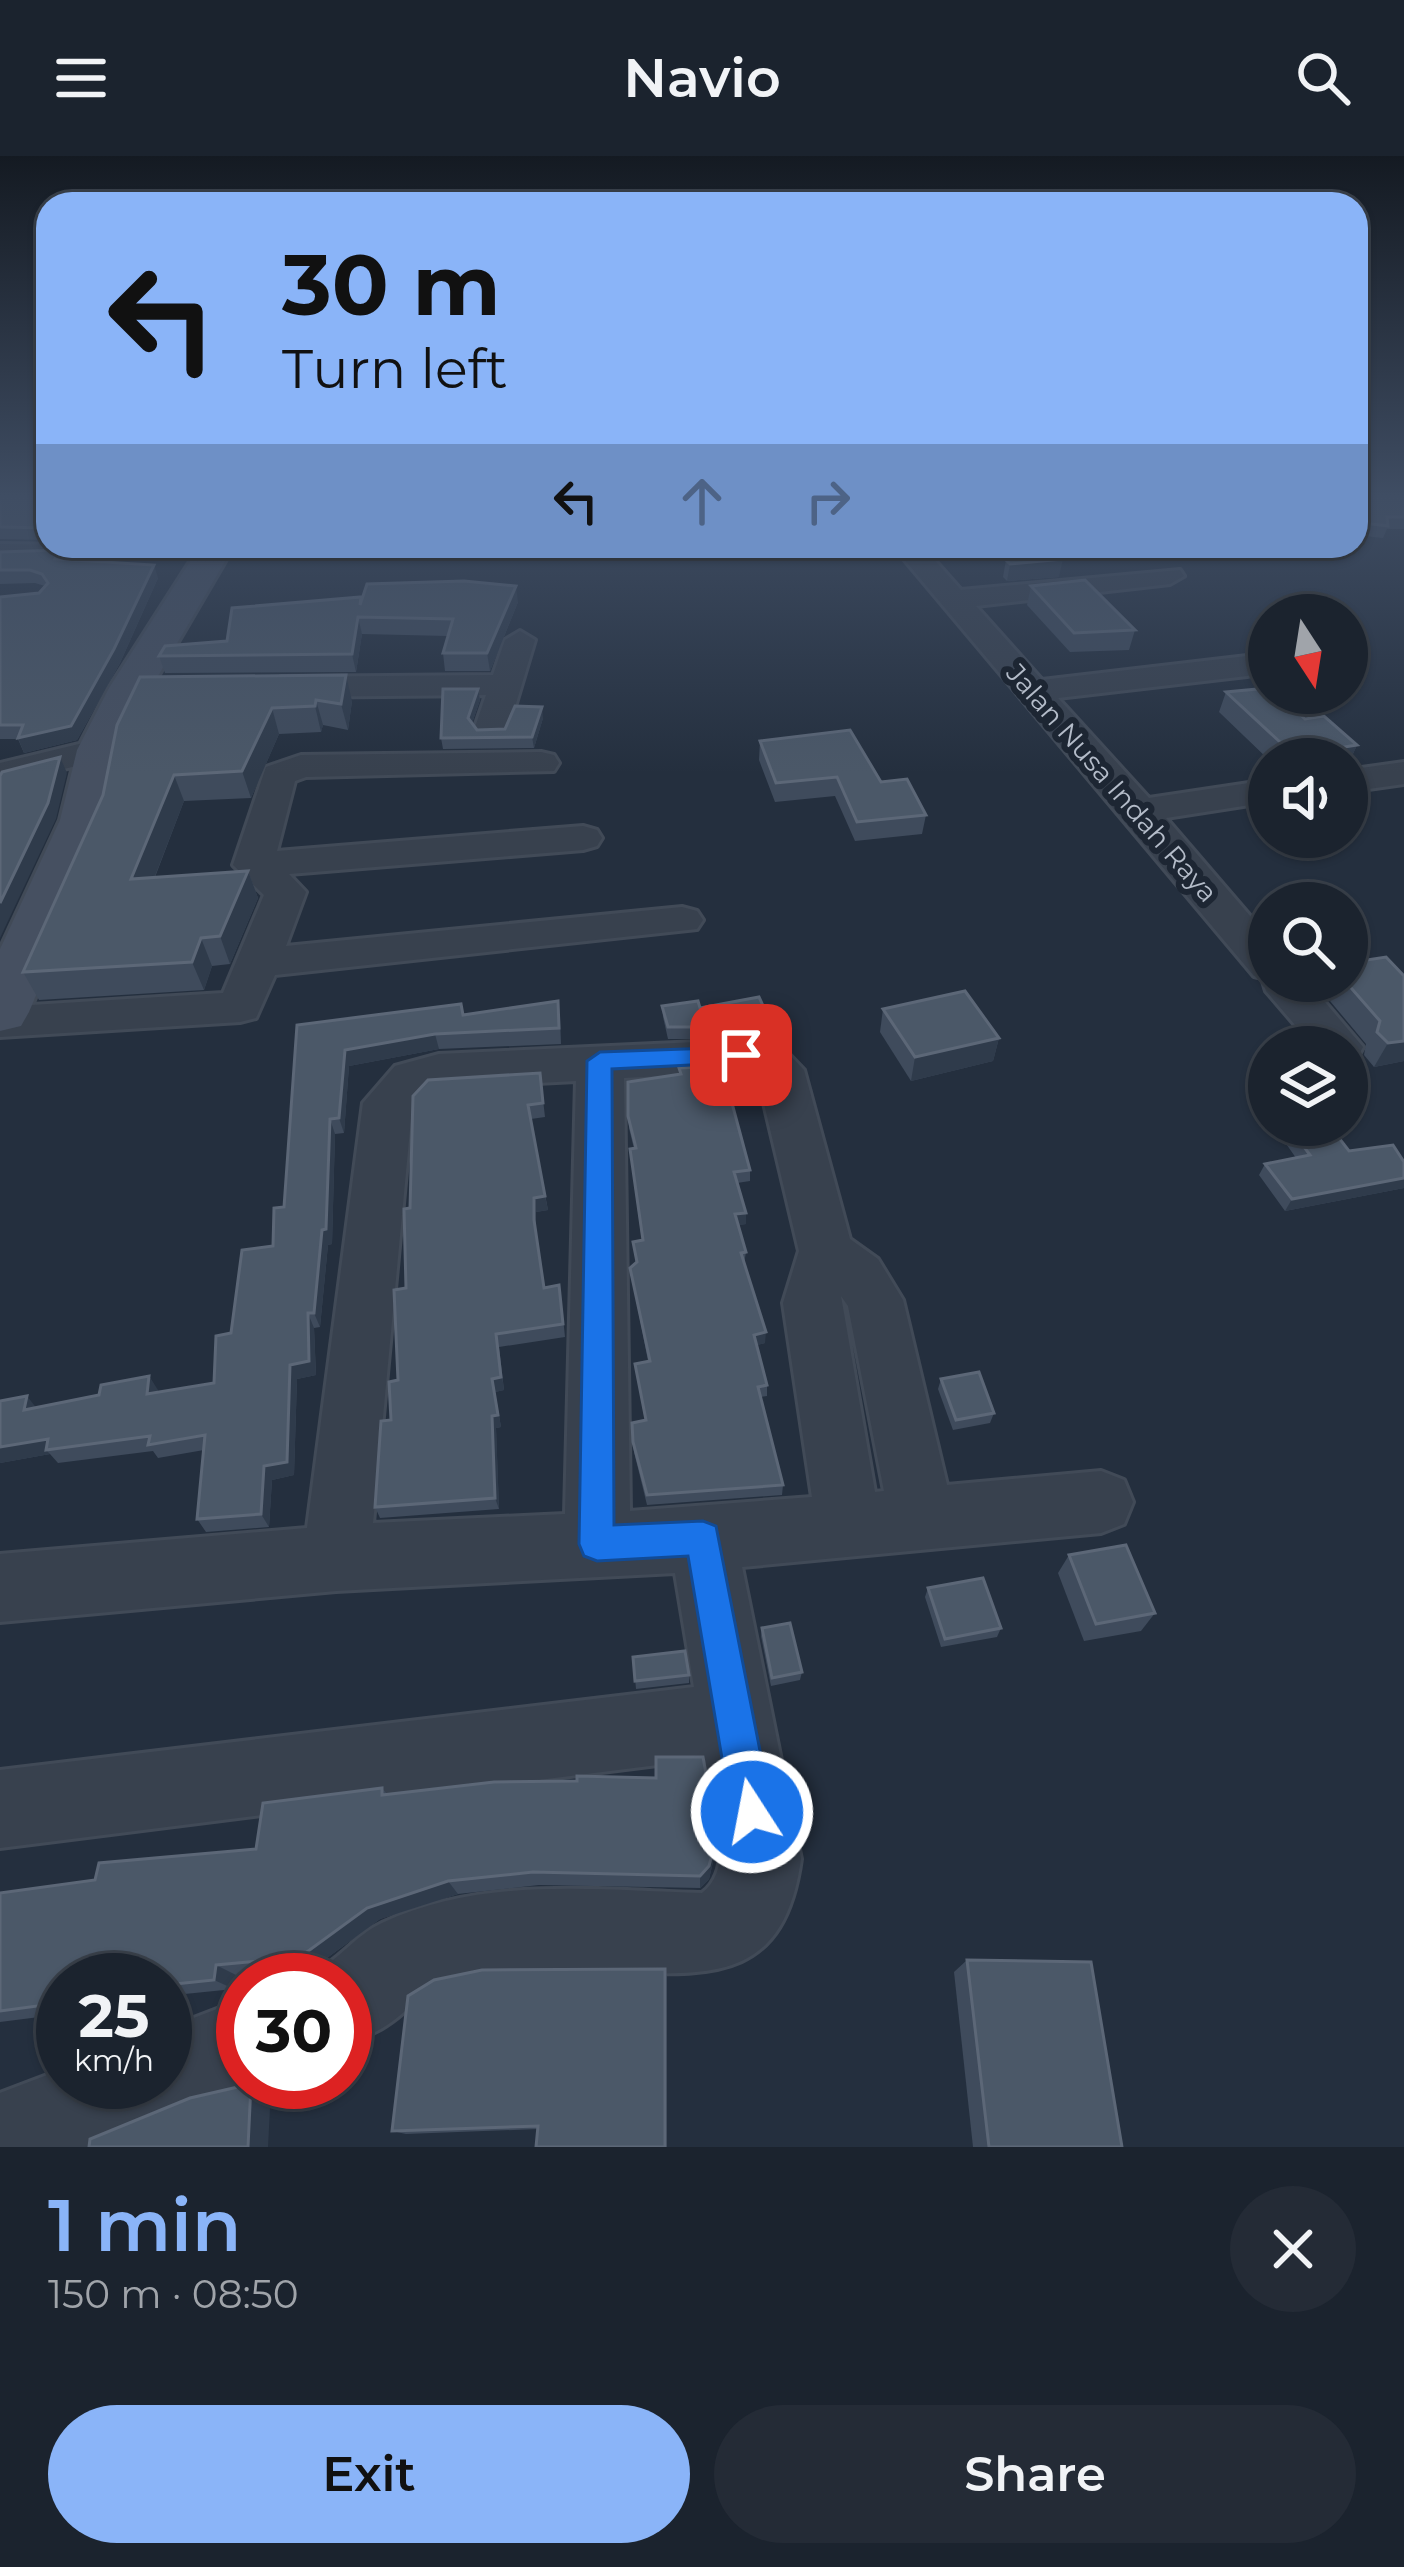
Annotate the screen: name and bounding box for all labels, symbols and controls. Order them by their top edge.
icon: menu [48,45,114,111]
text: Navio [623,45,781,111]
icon: search [1290,45,1356,111]
text: 30 m [282,234,501,336]
icon: left [84,240,240,396]
text: Turn left [282,336,508,402]
icon: left [543,468,609,534]
icon: ahead [669,468,735,534]
icon: right [795,468,861,534]
north arrow [1248,594,1368,714]
map controls [1248,594,1368,1146]
street label: Jalan Nusa Indah Raya [999,656,1225,909]
button: sound [1248,738,1368,858]
button: search [1248,882,1368,1002]
pin [690,1004,792,1106]
icon: arrive [708,1022,774,1088]
button: layers [1248,1026,1368,1146]
position arrow [689,1749,815,1875]
speed limit sign: 30 [216,1953,372,2109]
text: 25 [78,1979,150,2052]
text: km/h [74,2042,154,2079]
text: 1 min [48,2181,241,2269]
button: close [1230,2186,1356,2312]
text: 150 m · 08:50 [48,2270,299,2318]
button: Exit [48,2405,690,2543]
button: Share [714,2405,1356,2543]

